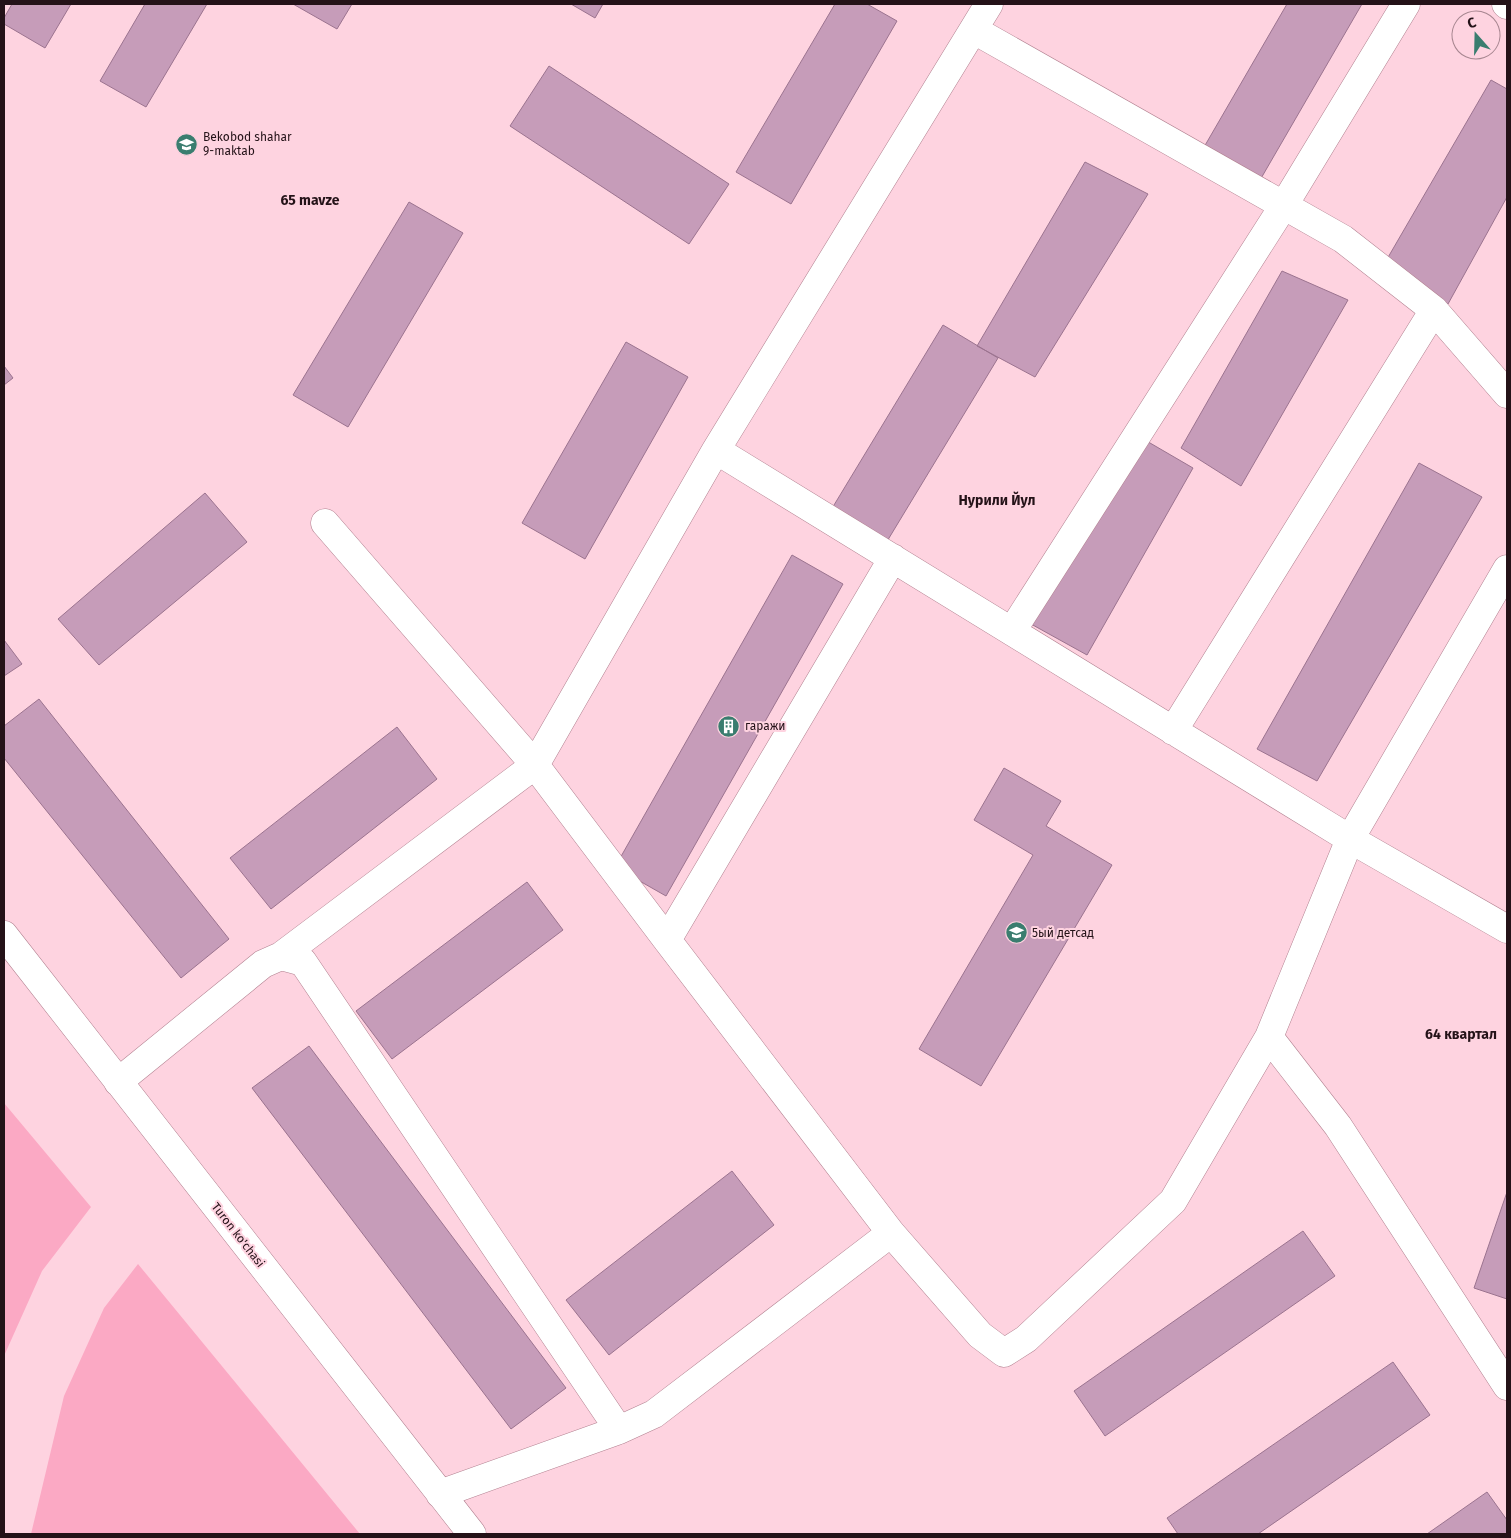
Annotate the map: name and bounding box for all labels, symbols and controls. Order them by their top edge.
north arrow [1451,10,1501,60]
text: С [1465,14,1478,33]
place label: Bekobod shahar 9-maktab [203,130,292,158]
school or university icon: Bekobod shahar 9-maktab [175,132,199,156]
district label: 65 mavze [280,192,340,209]
district label: Нурили Йул [958,491,1036,509]
building icon: гаражи [717,714,741,738]
place label: гаражи [745,719,786,733]
school or university icon: 5ый детсад [1004,921,1028,945]
place label: 5ый детсад [1032,926,1094,940]
district label: 64 квартал [1425,1026,1497,1043]
street label: Turon ko'chasi [209,1200,267,1270]

